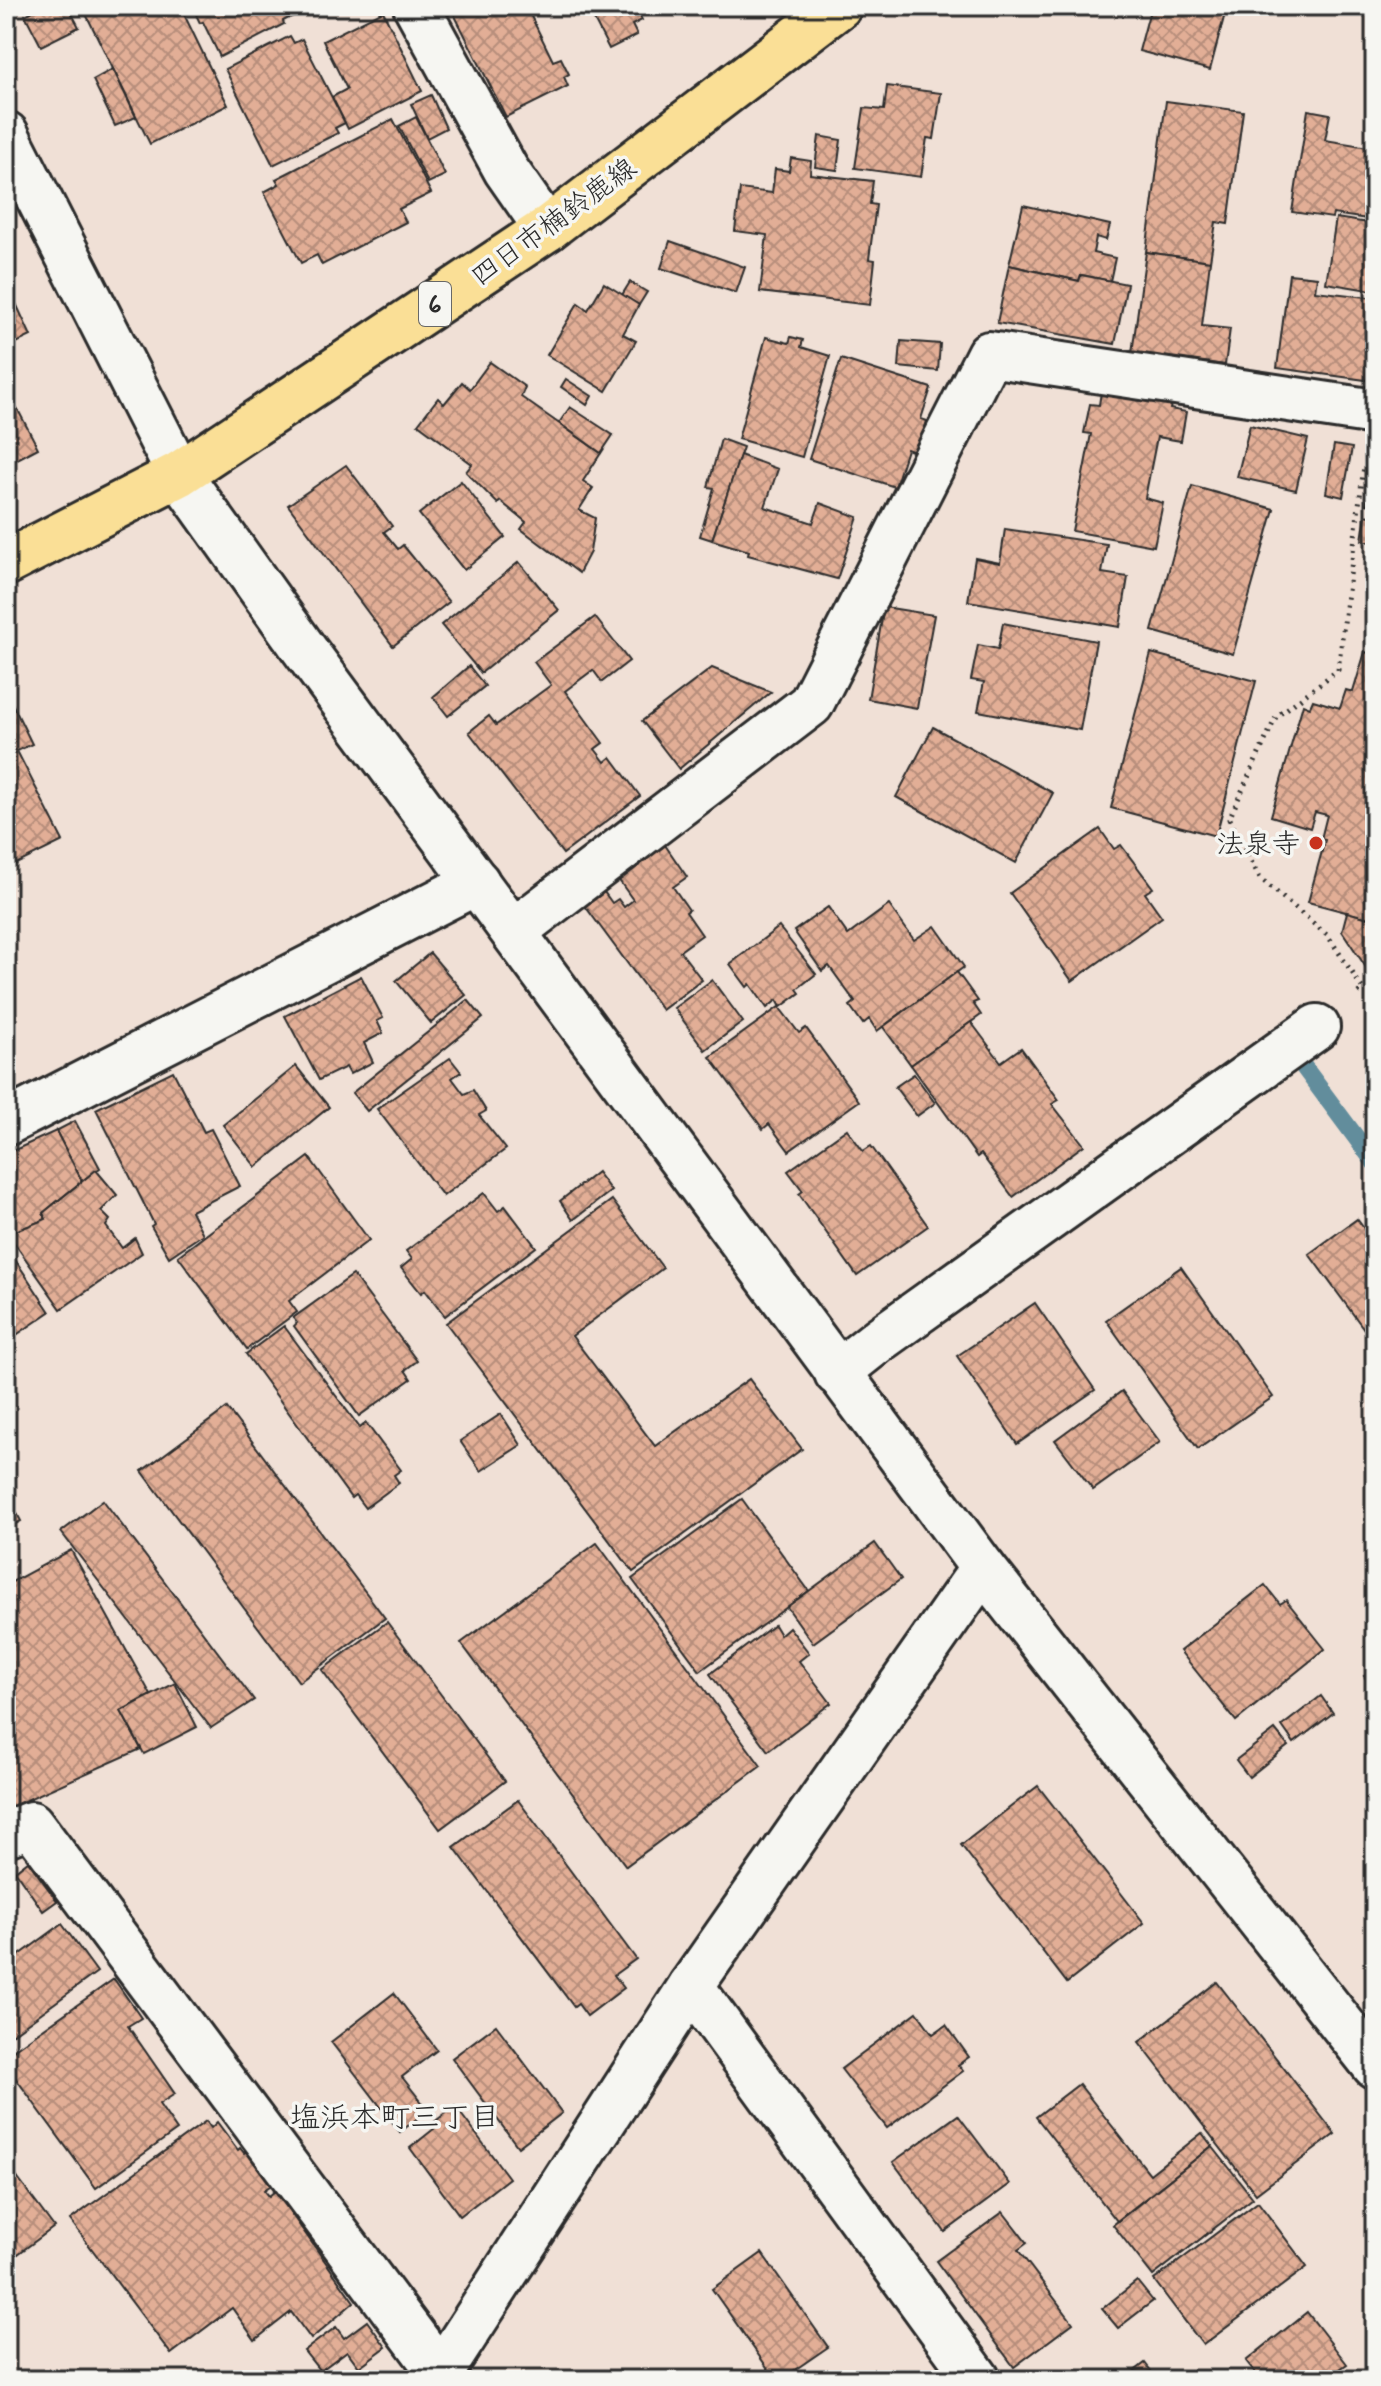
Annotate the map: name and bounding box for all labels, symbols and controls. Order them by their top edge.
street label: 四日市楠鈴鹿線 [464,150,645,296]
road number: 6 [419,282,451,326]
place label: 法泉寺 [1216,827,1300,864]
marker: 法泉寺 [1307,834,1325,852]
district label: 塩浜本町三丁目 [290,2099,500,2138]

